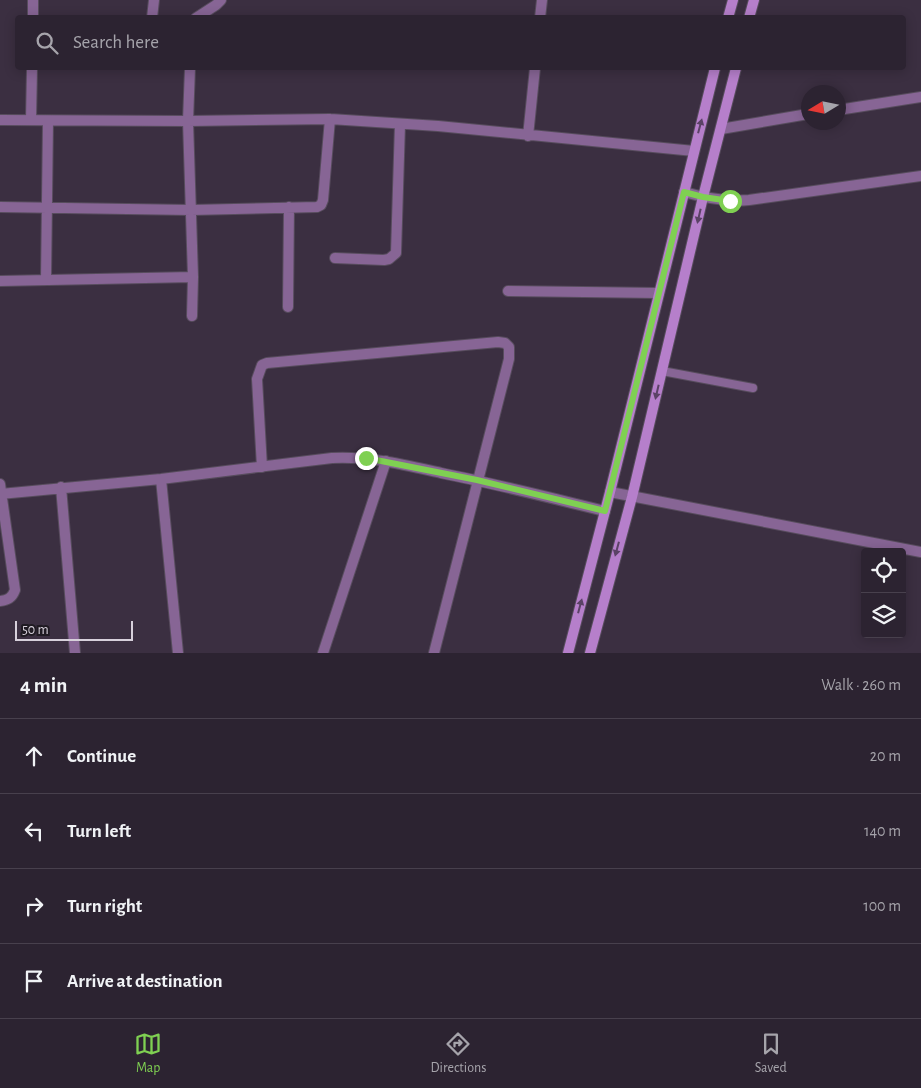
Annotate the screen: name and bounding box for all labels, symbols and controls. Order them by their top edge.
search box [15,15,906,70]
icon: search [33,29,61,57]
text: Search here [73,33,159,52]
north arrow [801,85,846,130]
one-way arrow [696,118,704,133]
route start [719,190,742,213]
one-way arrow [695,209,703,224]
one-way arrow [653,384,661,399]
route end [355,447,378,470]
one-way arrow [613,541,621,557]
map controls [861,548,906,638]
button: locate [861,548,906,593]
button: layers [861,593,906,638]
one-way arrow [576,598,584,613]
scale bar [15,618,132,641]
text: 50 m [22,623,49,637]
text: 4 min [20,675,67,696]
text: Walk · 260 m [821,677,901,693]
icon: ahead [20,742,48,770]
text: Continue [67,747,136,766]
text: 20 m [870,748,901,764]
icon: left [20,817,48,845]
text: Turn left [67,822,131,841]
text: 140 m [864,823,901,839]
icon: right [20,892,48,920]
text: Turn right [67,897,142,916]
text: 100 m [863,898,901,914]
icon: arrive [20,967,48,995]
text: Arrive at destination [67,972,223,991]
tab: Map [134,1030,162,1077]
tab: Directions [431,1030,486,1077]
tab: Saved [755,1030,787,1077]

